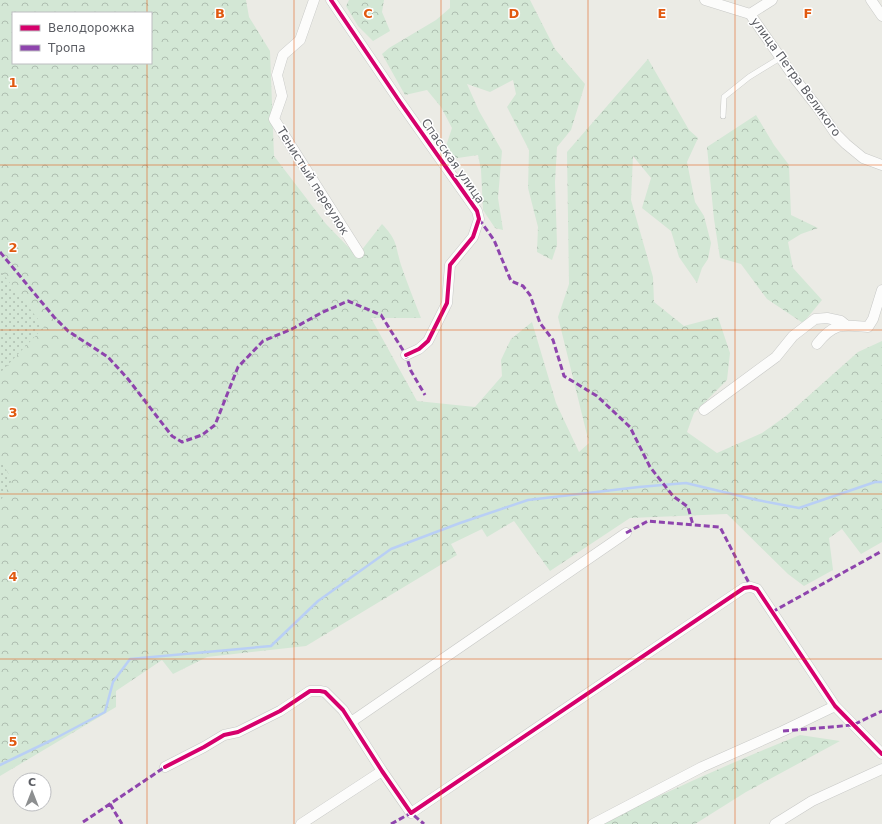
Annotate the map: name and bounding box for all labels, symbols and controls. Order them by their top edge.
text: B [215,6,225,21]
text: C [363,6,373,21]
text: D [509,6,520,21]
text: E [658,6,666,21]
text: F [804,6,812,21]
legend [12,12,152,64]
street label: улица Петра Великого [748,15,844,139]
text: Велодорожка [48,21,135,35]
text: Тропа [47,41,86,55]
text: 1 [8,75,18,90]
street label: Спасская улица [418,116,488,206]
street label: Тенистый переулок [274,124,352,238]
text: 2 [8,240,18,255]
text: 3 [8,405,18,420]
text: 4 [8,569,18,584]
text: 5 [8,734,18,749]
north arrow [12,772,52,812]
text: С [28,776,36,789]

